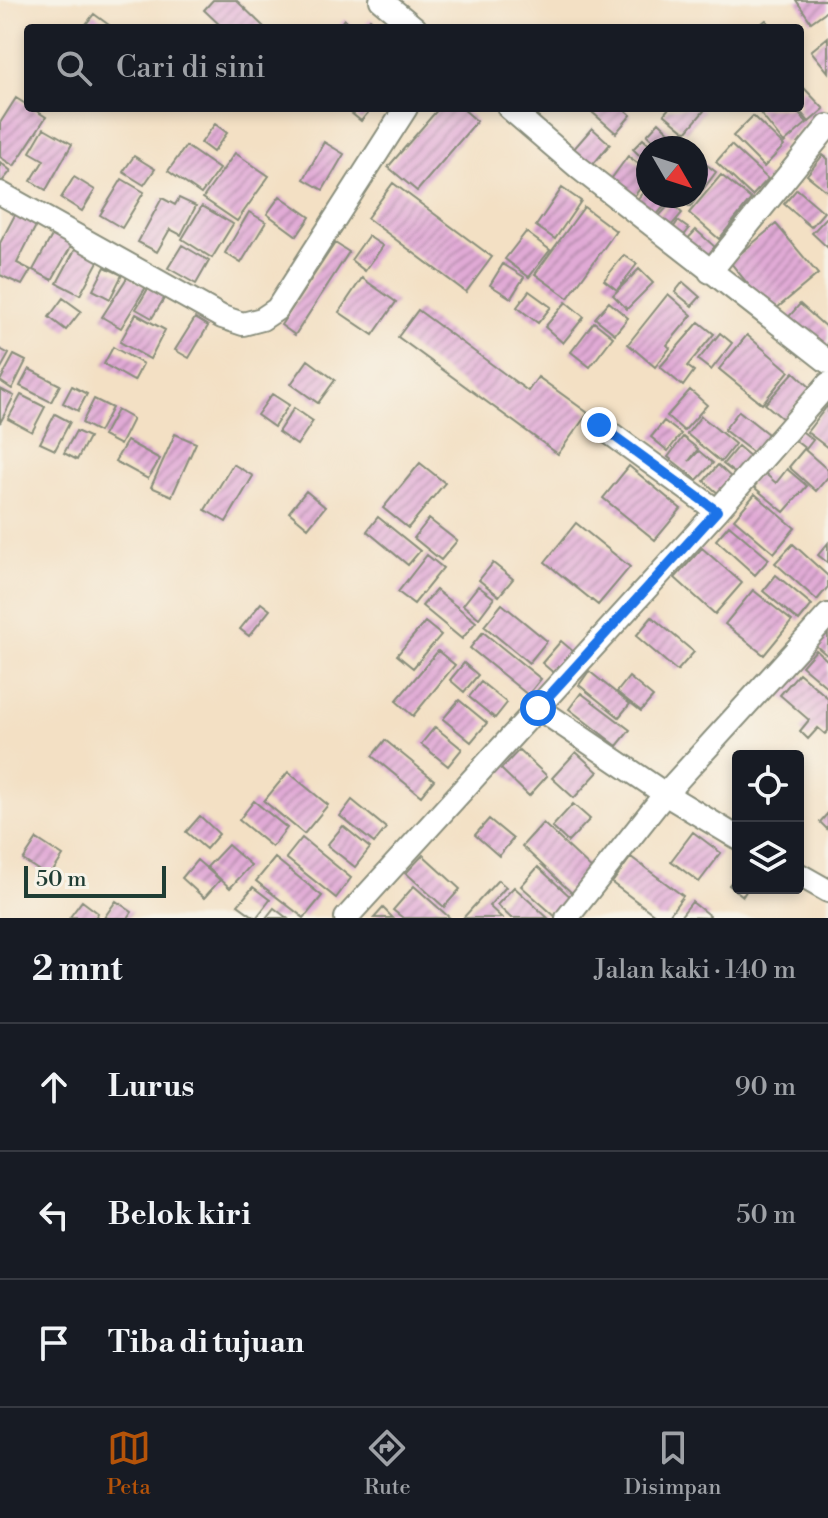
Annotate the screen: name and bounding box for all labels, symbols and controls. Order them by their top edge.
search box [24,24,804,112]
icon: search [52,46,96,90]
text: Cari di sini [116,49,265,87]
north arrow [636,136,708,208]
route end [581,407,617,443]
route start [520,690,556,726]
map controls [732,750,804,894]
button: locate [732,750,804,822]
button: layers [732,822,804,894]
scale bar [24,862,166,898]
text: 50 m [36,866,87,893]
text: 2 mnt [32,949,123,991]
text: Jalan kaki · 140 m [594,954,796,986]
icon: ahead [32,1065,76,1109]
text: Lurus [108,1068,194,1106]
text: 90 m [735,1071,796,1103]
icon: left [32,1193,76,1237]
text: Belok kiri [108,1196,251,1234]
text: 50 m [736,1199,796,1231]
icon: arrive [32,1321,76,1365]
text: Tiba di tujuan [108,1324,304,1362]
tab: Peta [107,1426,151,1501]
tab: Rute [364,1426,411,1501]
tab: Disimpan [624,1426,721,1501]

